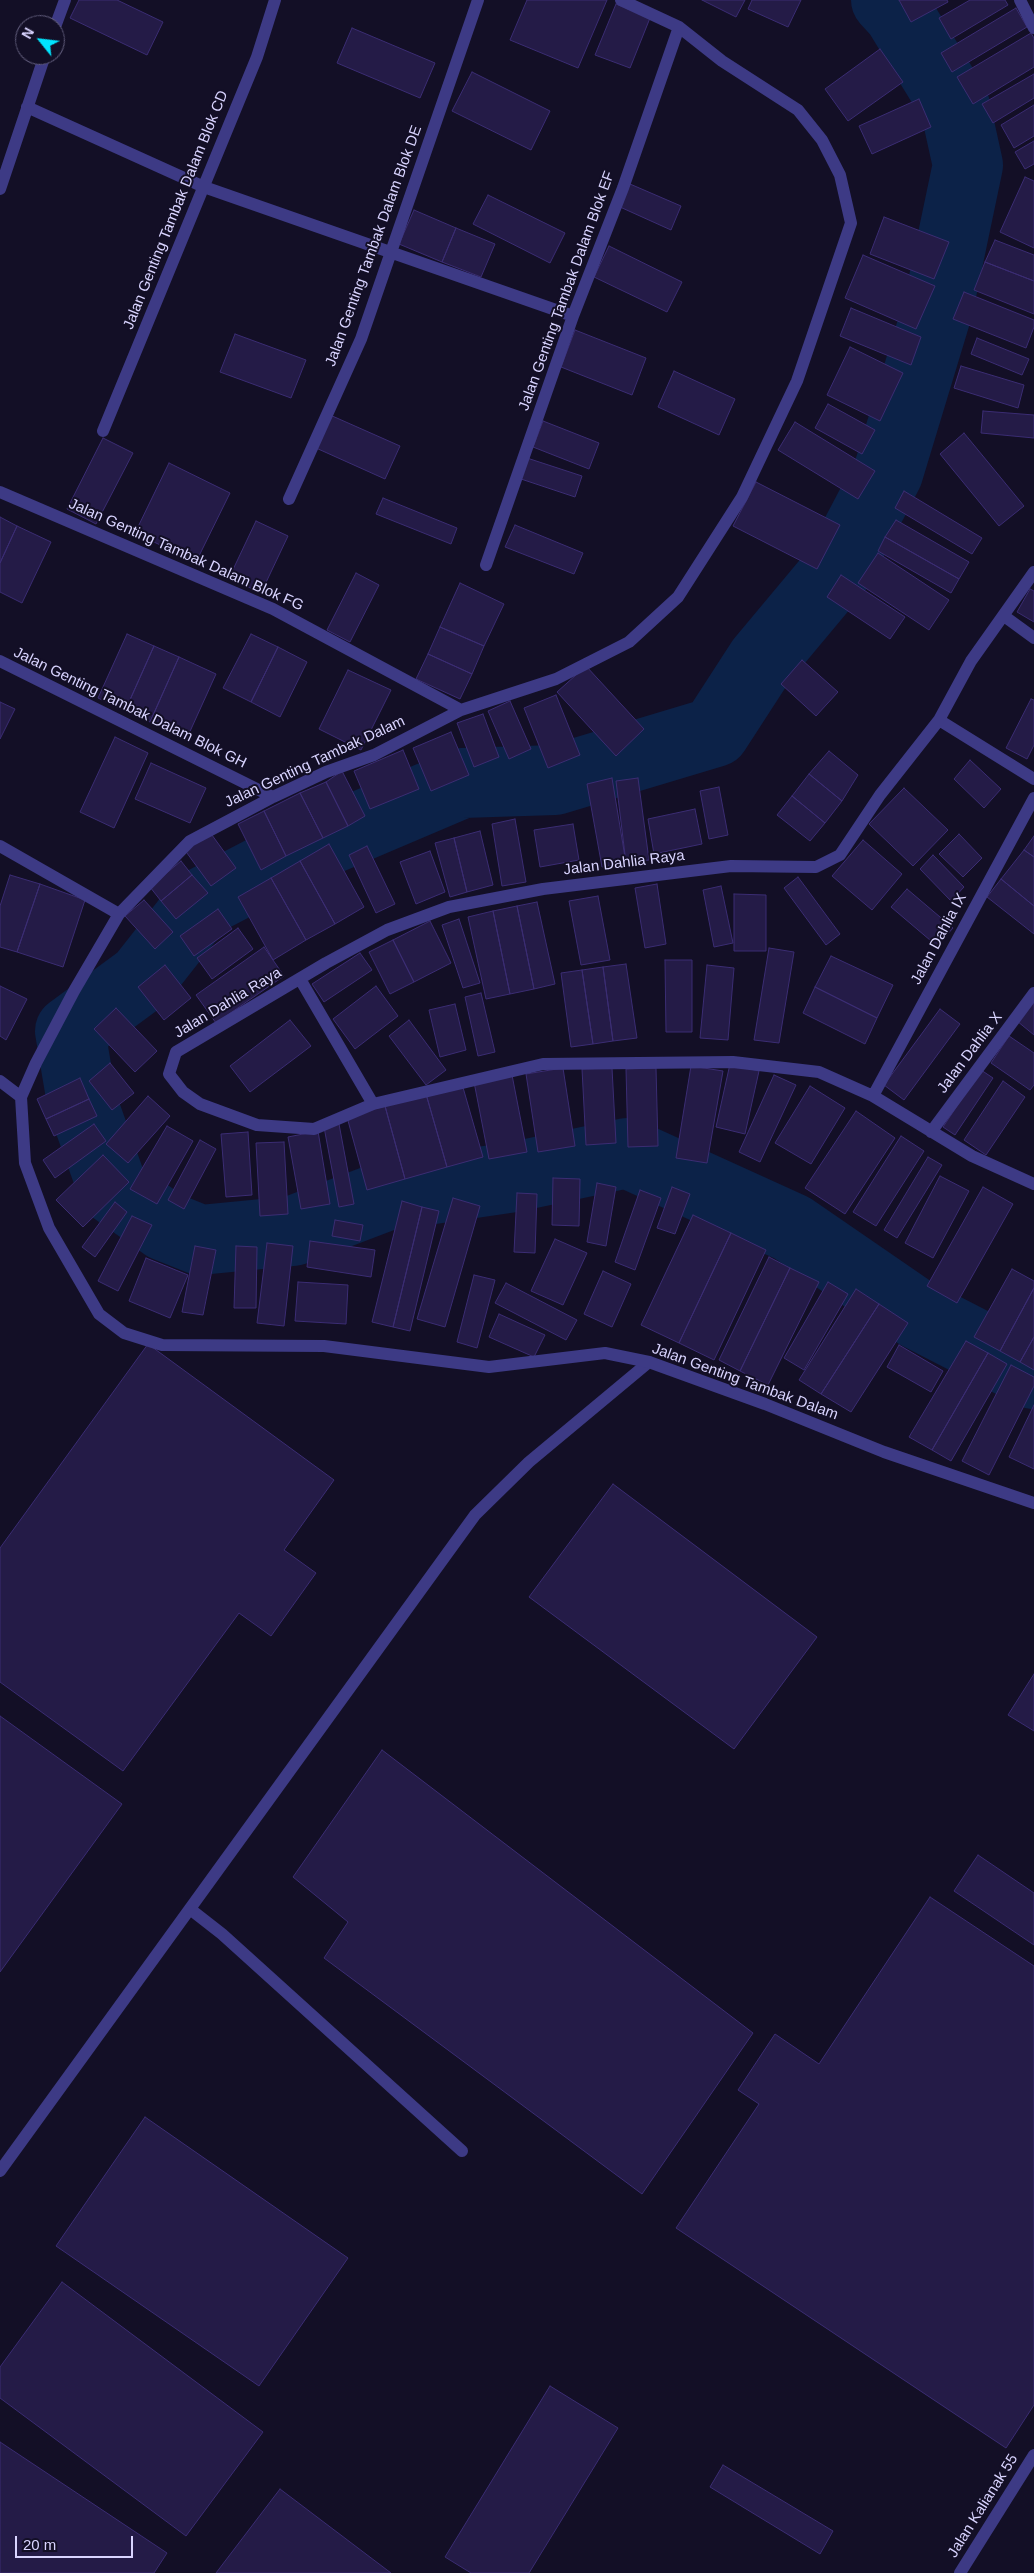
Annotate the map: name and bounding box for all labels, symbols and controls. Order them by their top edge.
north arrow [15,15,65,65]
text: N [18,25,37,42]
street label: Jalan Genting Tambak Dalam Blok CD [120,88,232,332]
street label: Jalan Genting Tambak Dalam Blok DE [322,123,426,369]
street label: Jalan Genting Tambak Dalam Blok EF [515,169,619,413]
street label: Jalan Genting Tambak Dalam Blok FG [66,495,306,615]
street label: Jalan Genting Tambak Dalam Blok GH [11,644,249,772]
street label: Jalan Genting Tambak Dalam [222,712,408,812]
street label: Jalan Dahlia Raya [562,847,686,879]
street label: Jalan Dahlia IX [907,890,971,988]
street label: Jalan Dahlia Raya [171,964,285,1042]
street label: Jalan Dahlia X [934,1009,1006,1097]
street label: Jalan Genting Tambak Dalam [649,1340,841,1424]
street label: Jalan Kalianak 55 [944,2451,1022,2561]
scale bar [18,2526,135,2558]
text: 20 m [23,2536,56,2553]

